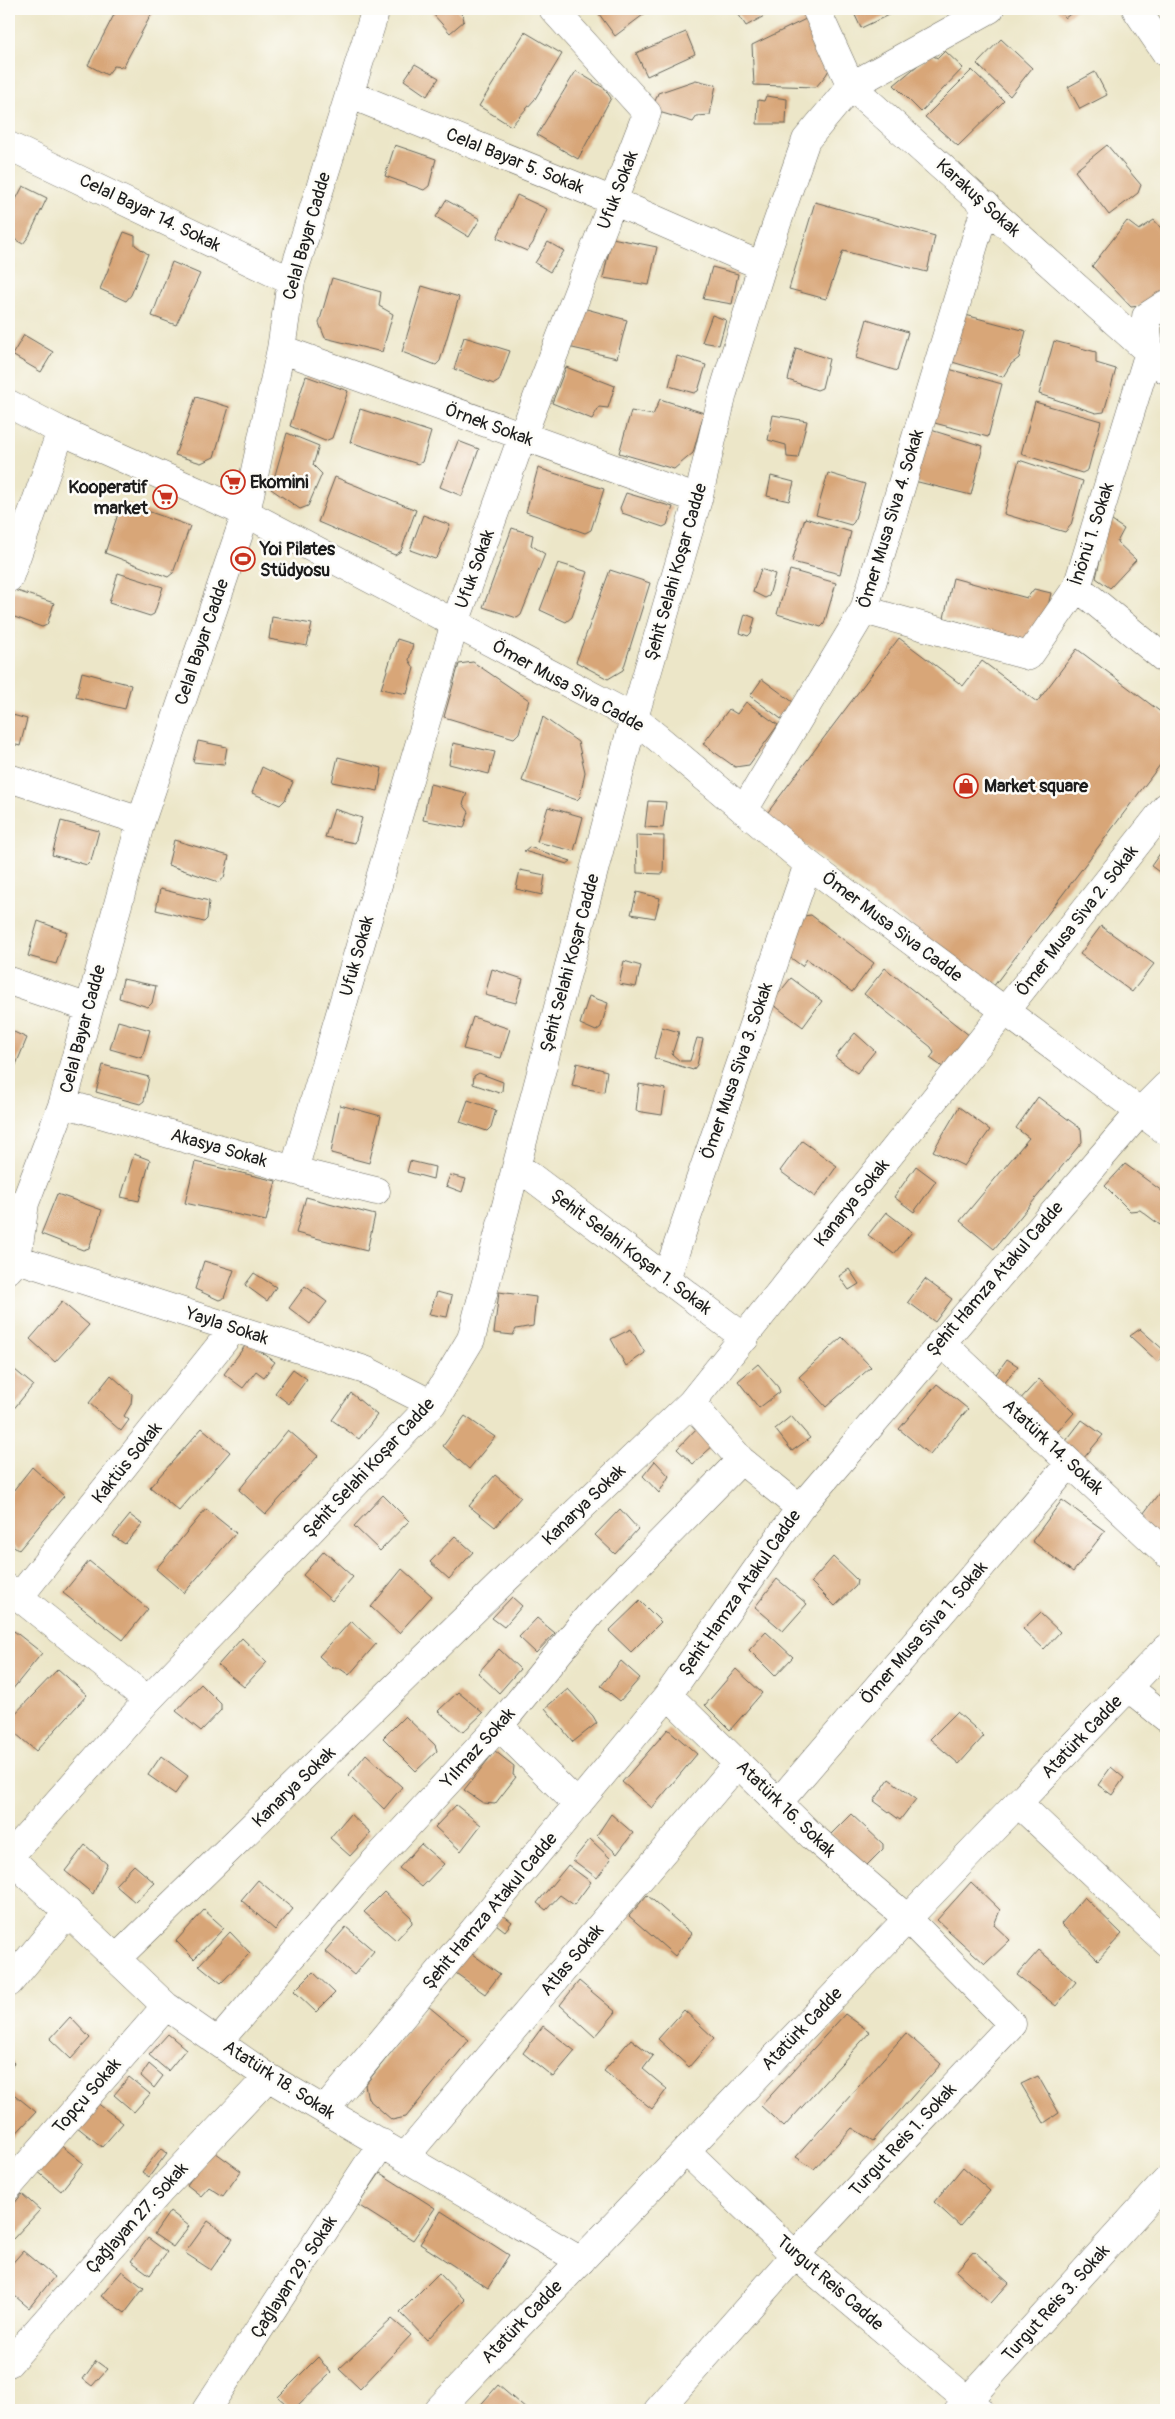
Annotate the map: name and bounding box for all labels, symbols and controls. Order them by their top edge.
street label: Celal Bayar 5. Sokak [443,123,588,199]
street label: Ufuk Sokak [592,147,644,233]
street label: Karakuş Sokak [931,154,1025,242]
street label: Celal Bayar 14. Sokak [75,169,225,257]
street label: Celal Bayar Cadde [278,169,336,303]
street label: Örnek Sokak [442,398,537,452]
street label: Ömer Musa Siva 4. Sokak [853,426,929,611]
supermarket icon: Ekomini [220,469,246,495]
place label: Ekomini [250,471,308,494]
place label: Kooperatif market [68,476,149,520]
street label: İnönü 1. Sokak [1065,479,1120,588]
street label: Şehit Selahi Koşar Cadde [640,480,712,663]
supermarket icon: Kooperatif market [152,484,178,510]
street label: Ufuk Sokak [450,526,500,612]
place label: Yoi Pilates Stüdyosu [259,538,336,582]
sports icon: Yoi Pilates Stüdyosu [230,546,256,572]
street label: Celal Bayar Cadde [170,576,234,708]
street label: Ömer Musa Siva Cadde [488,635,648,737]
shop icon: Market square [953,773,979,799]
place label: Market square [984,775,1089,798]
street label: Ömer Musa Siva 2. Sokak [1011,840,1144,1001]
street label: Ömer Musa Siva Cadde [817,867,967,988]
street label: Şehit Selahi Koşar Cadde [535,871,605,1055]
street label: Ufuk Sokak [335,913,380,999]
street label: Celal Bayar Cadde [55,962,111,1096]
street label: Ömer Musa Siva 3. Sokak [696,979,778,1163]
street label: Akasya Sokak [168,1123,270,1173]
street label: Kanarya Sokak [809,1154,895,1252]
street label: Şehit Selahi Koşar 1. Sokak [546,1184,717,1320]
street label: Şehit Hamza Atakul Cadde [921,1197,1069,1361]
street label: Yayla Sokak [182,1301,272,1350]
street label: Şehit Selahi Koşar Cadde [298,1393,440,1543]
street label: Atatürk 14. Sokak [998,1394,1109,1500]
street label: Kaktüs Sokak [87,1417,167,1509]
street label: Kanarya Sokak [537,1459,631,1550]
street label: Şehit Hamza Atakul Cadde [674,1505,806,1681]
street label: Ömer Musa Siva 1. Sokak [855,1556,993,1709]
street label: Atatürk Cadde [1036,1690,1128,1784]
street label: Yılmaz Sokak [435,1702,521,1794]
street label: Kanarya Sokak [247,1741,341,1832]
street label: Atatürk 16. Sokak [731,1756,841,1863]
street label: Şehit Hamza Atakul Cadde [417,1828,563,1994]
street label: Atlas Sokak [535,1919,609,2001]
street label: Atatürk Cadde [756,1982,848,2076]
street label: Atatürk 18. Sokak [219,2035,340,2125]
street label: Topçu Sokak [48,2053,127,2139]
street label: Turgut Reis 1. Sokak [844,2078,962,2202]
street label: Çağlayan 27. Sokak [81,2157,193,2279]
street label: Çağlayan 29. Sokak [246,2211,343,2343]
street label: Turgut Reis Cadde [772,2230,889,2336]
street label: Turgut Reis 3. Sokak [997,2239,1115,2366]
street label: Atatürk Cadde [476,2275,568,2369]

